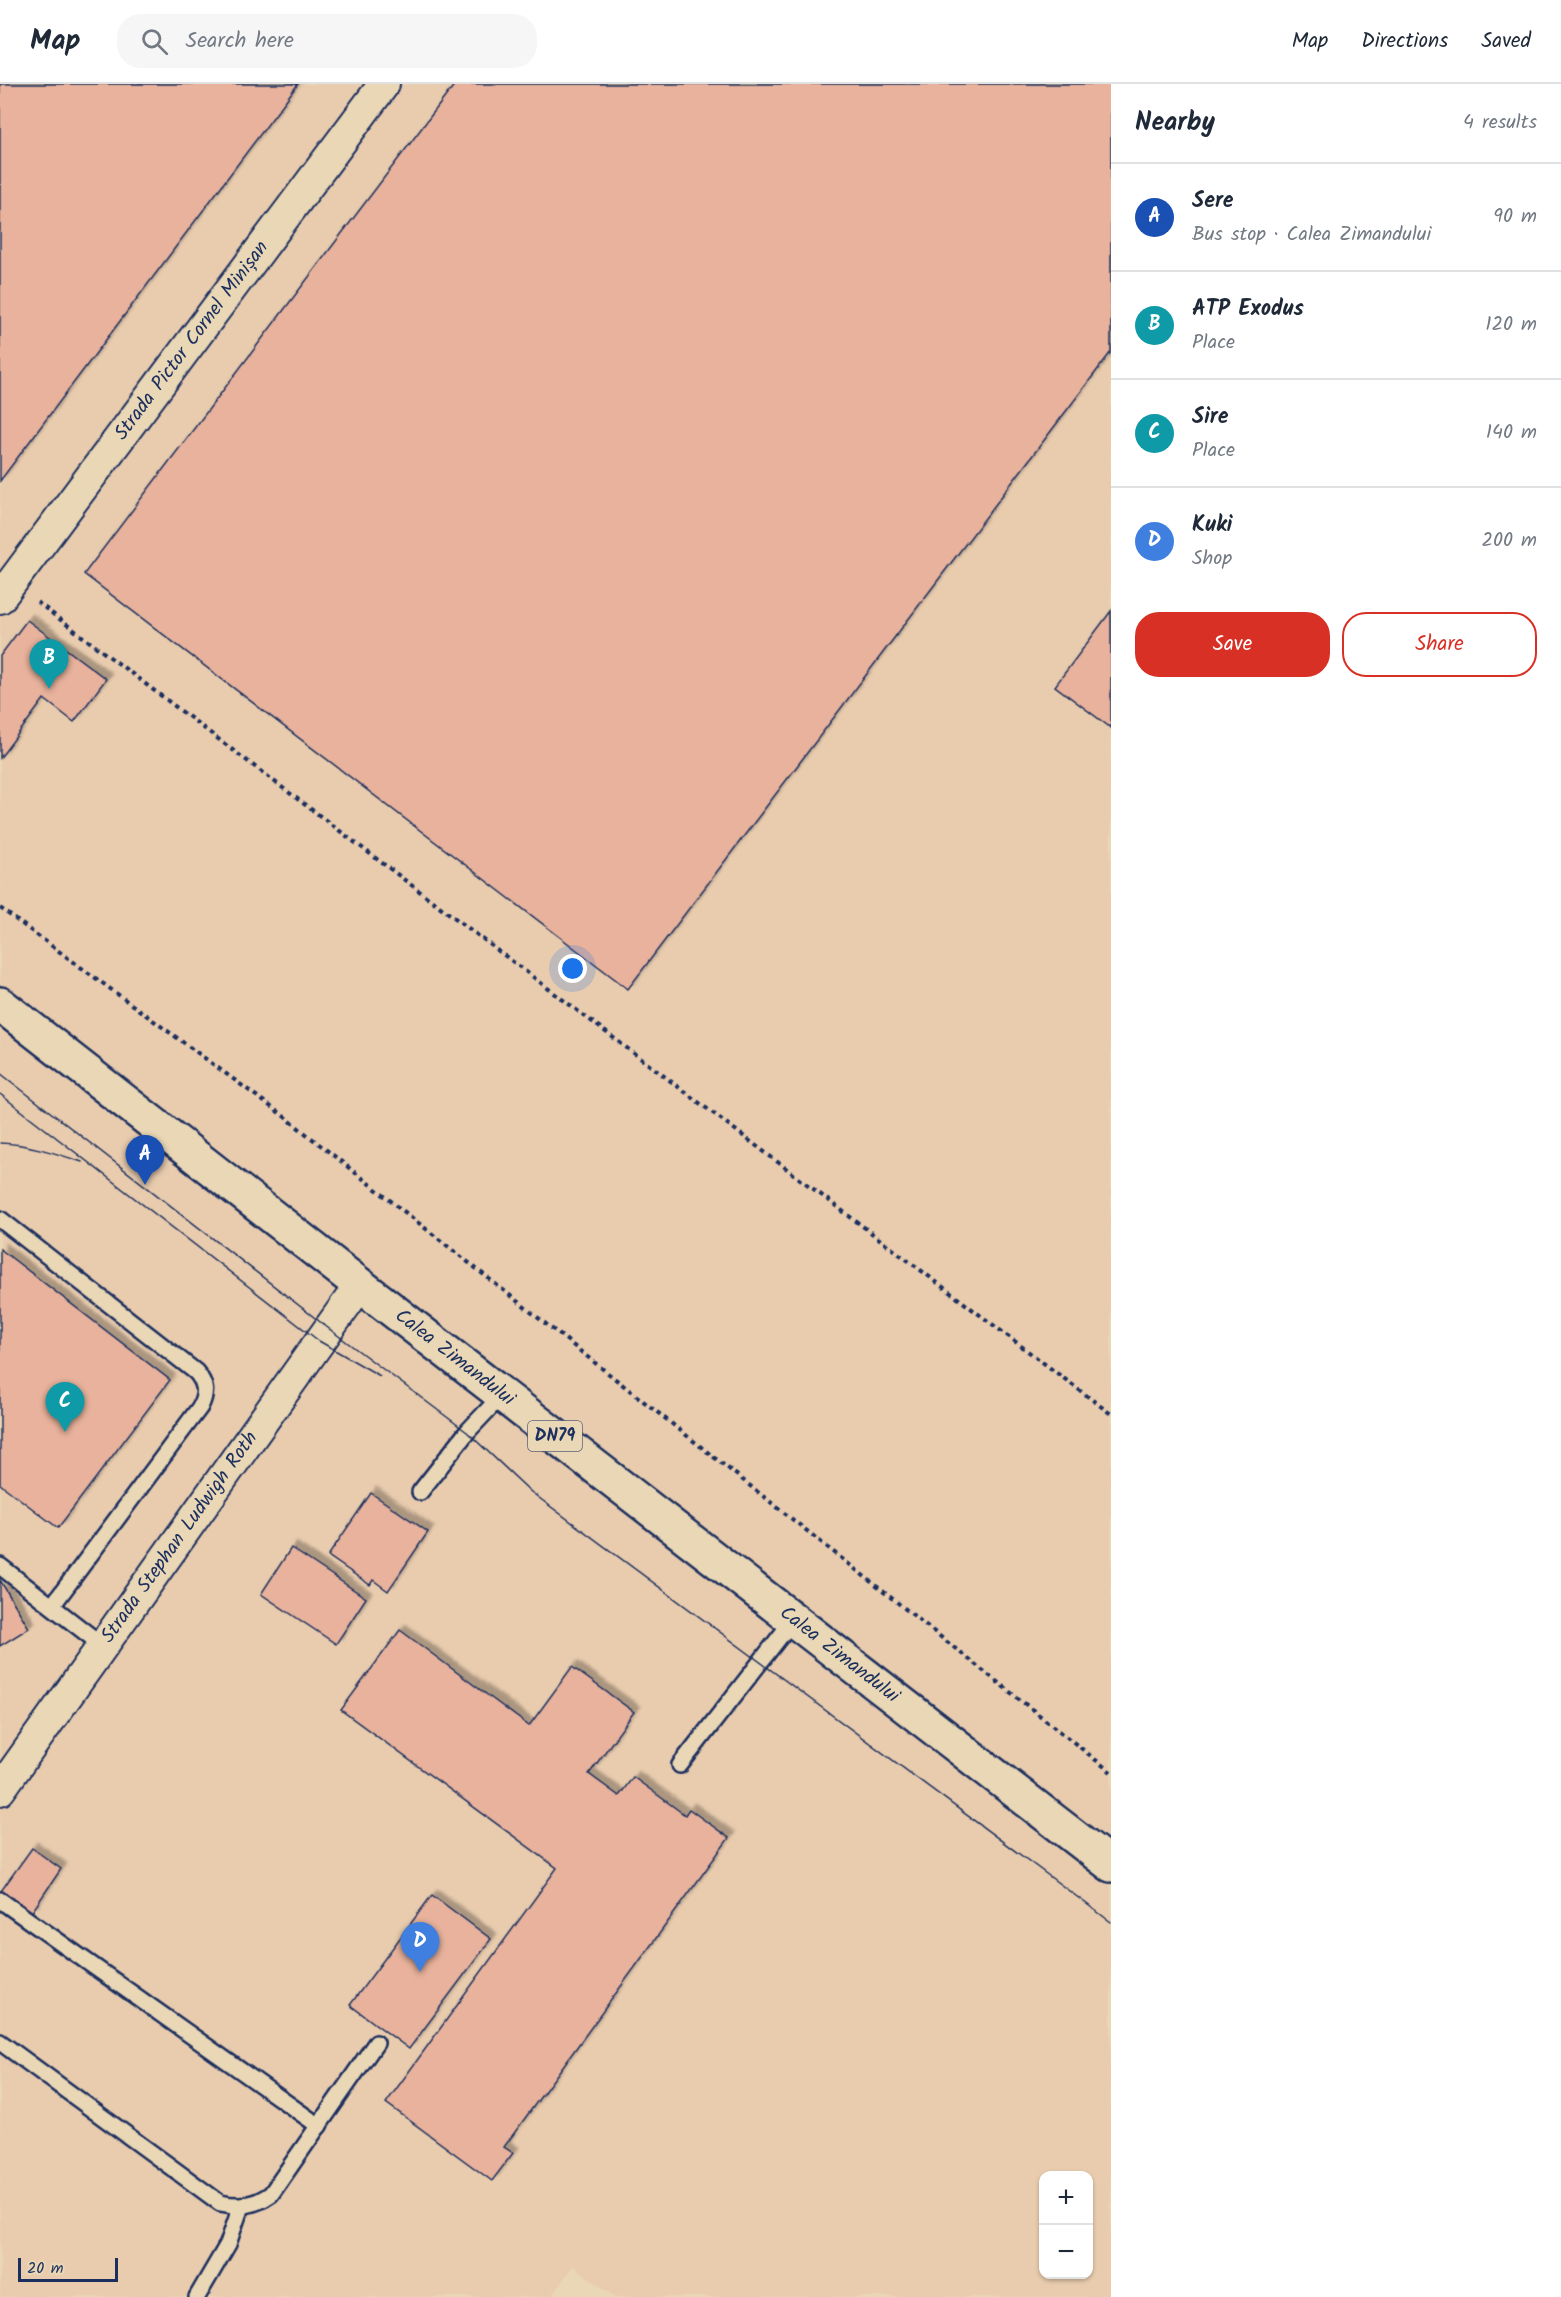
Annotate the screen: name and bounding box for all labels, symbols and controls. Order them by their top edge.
search box [117,14,537,68]
text: Map [30,19,81,64]
text: Search here [186,24,294,59]
icon: search [138,25,171,58]
text: Map [1292,25,1328,58]
text: Directions [1361,25,1448,58]
text: Saved [1481,25,1531,58]
text: Nearby [1135,102,1215,144]
text: 4 results [1463,107,1537,139]
text: Sere [1192,184,1234,219]
text: A [1148,201,1161,233]
text: 90 m [1493,201,1537,233]
text: Bus stop · Calea Zimandului [1192,219,1431,251]
street label: Strada Pictor Cornel Minișan [107,234,278,448]
text: ATP Exodus [1192,292,1304,327]
text: B [1148,309,1161,341]
text: 120 m [1485,309,1537,341]
text: Place [1192,327,1235,359]
text: Sire [1192,400,1229,435]
text: C [1148,417,1161,449]
text: 140 m [1486,417,1537,449]
text: Place [1192,435,1235,467]
text: Kuki [1192,508,1233,543]
text: D [1148,525,1161,557]
text: 200 m [1481,525,1537,557]
text: Shop [1192,543,1232,575]
button: Save [1135,612,1330,677]
button: Share [1342,612,1537,677]
pin: B [29,640,68,689]
your location [558,954,587,983]
pin: A [126,1136,164,1185]
street label: Calea Zimandului [387,1301,522,1416]
pin: C [46,1382,84,1432]
road number: DN79 [528,1421,582,1451]
street label: Strada Stephan Ludwigh Roth [93,1425,267,1650]
street label: Calea Zimandului [772,1598,907,1713]
pin: D [400,1922,440,1972]
map controls [1039,2171,1093,2279]
button: + [1039,2171,1093,2225]
button: − [1039,2225,1093,2279]
scale bar [18,2255,118,2282]
text: 20 m [27,2256,63,2281]

